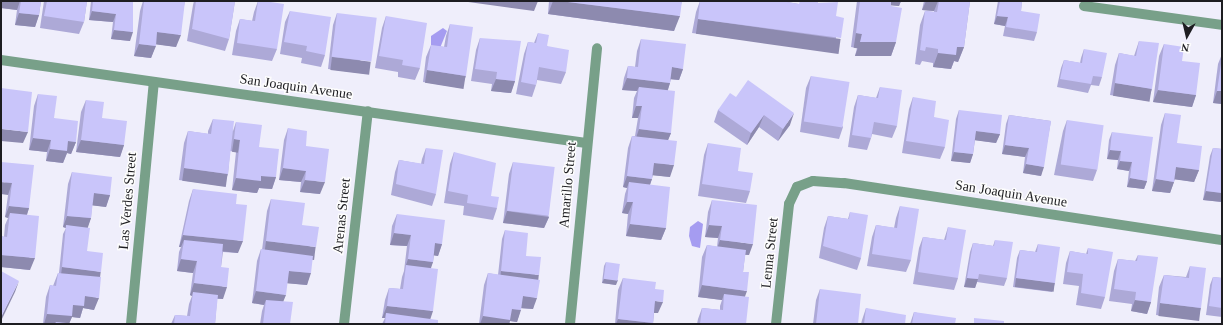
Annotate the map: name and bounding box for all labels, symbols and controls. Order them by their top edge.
north arrow [1167,16,1207,56]
text: N [1181,41,1190,54]
street label: San Joaquin Avenue [238,71,354,103]
street label: Amarillo Street [556,141,580,229]
street label: Las Verdes Street [115,151,141,251]
street label: Arenas Street [330,177,354,255]
street label: San Joaquin Avenue [953,177,1069,211]
street label: Lenna Street [758,217,782,289]

